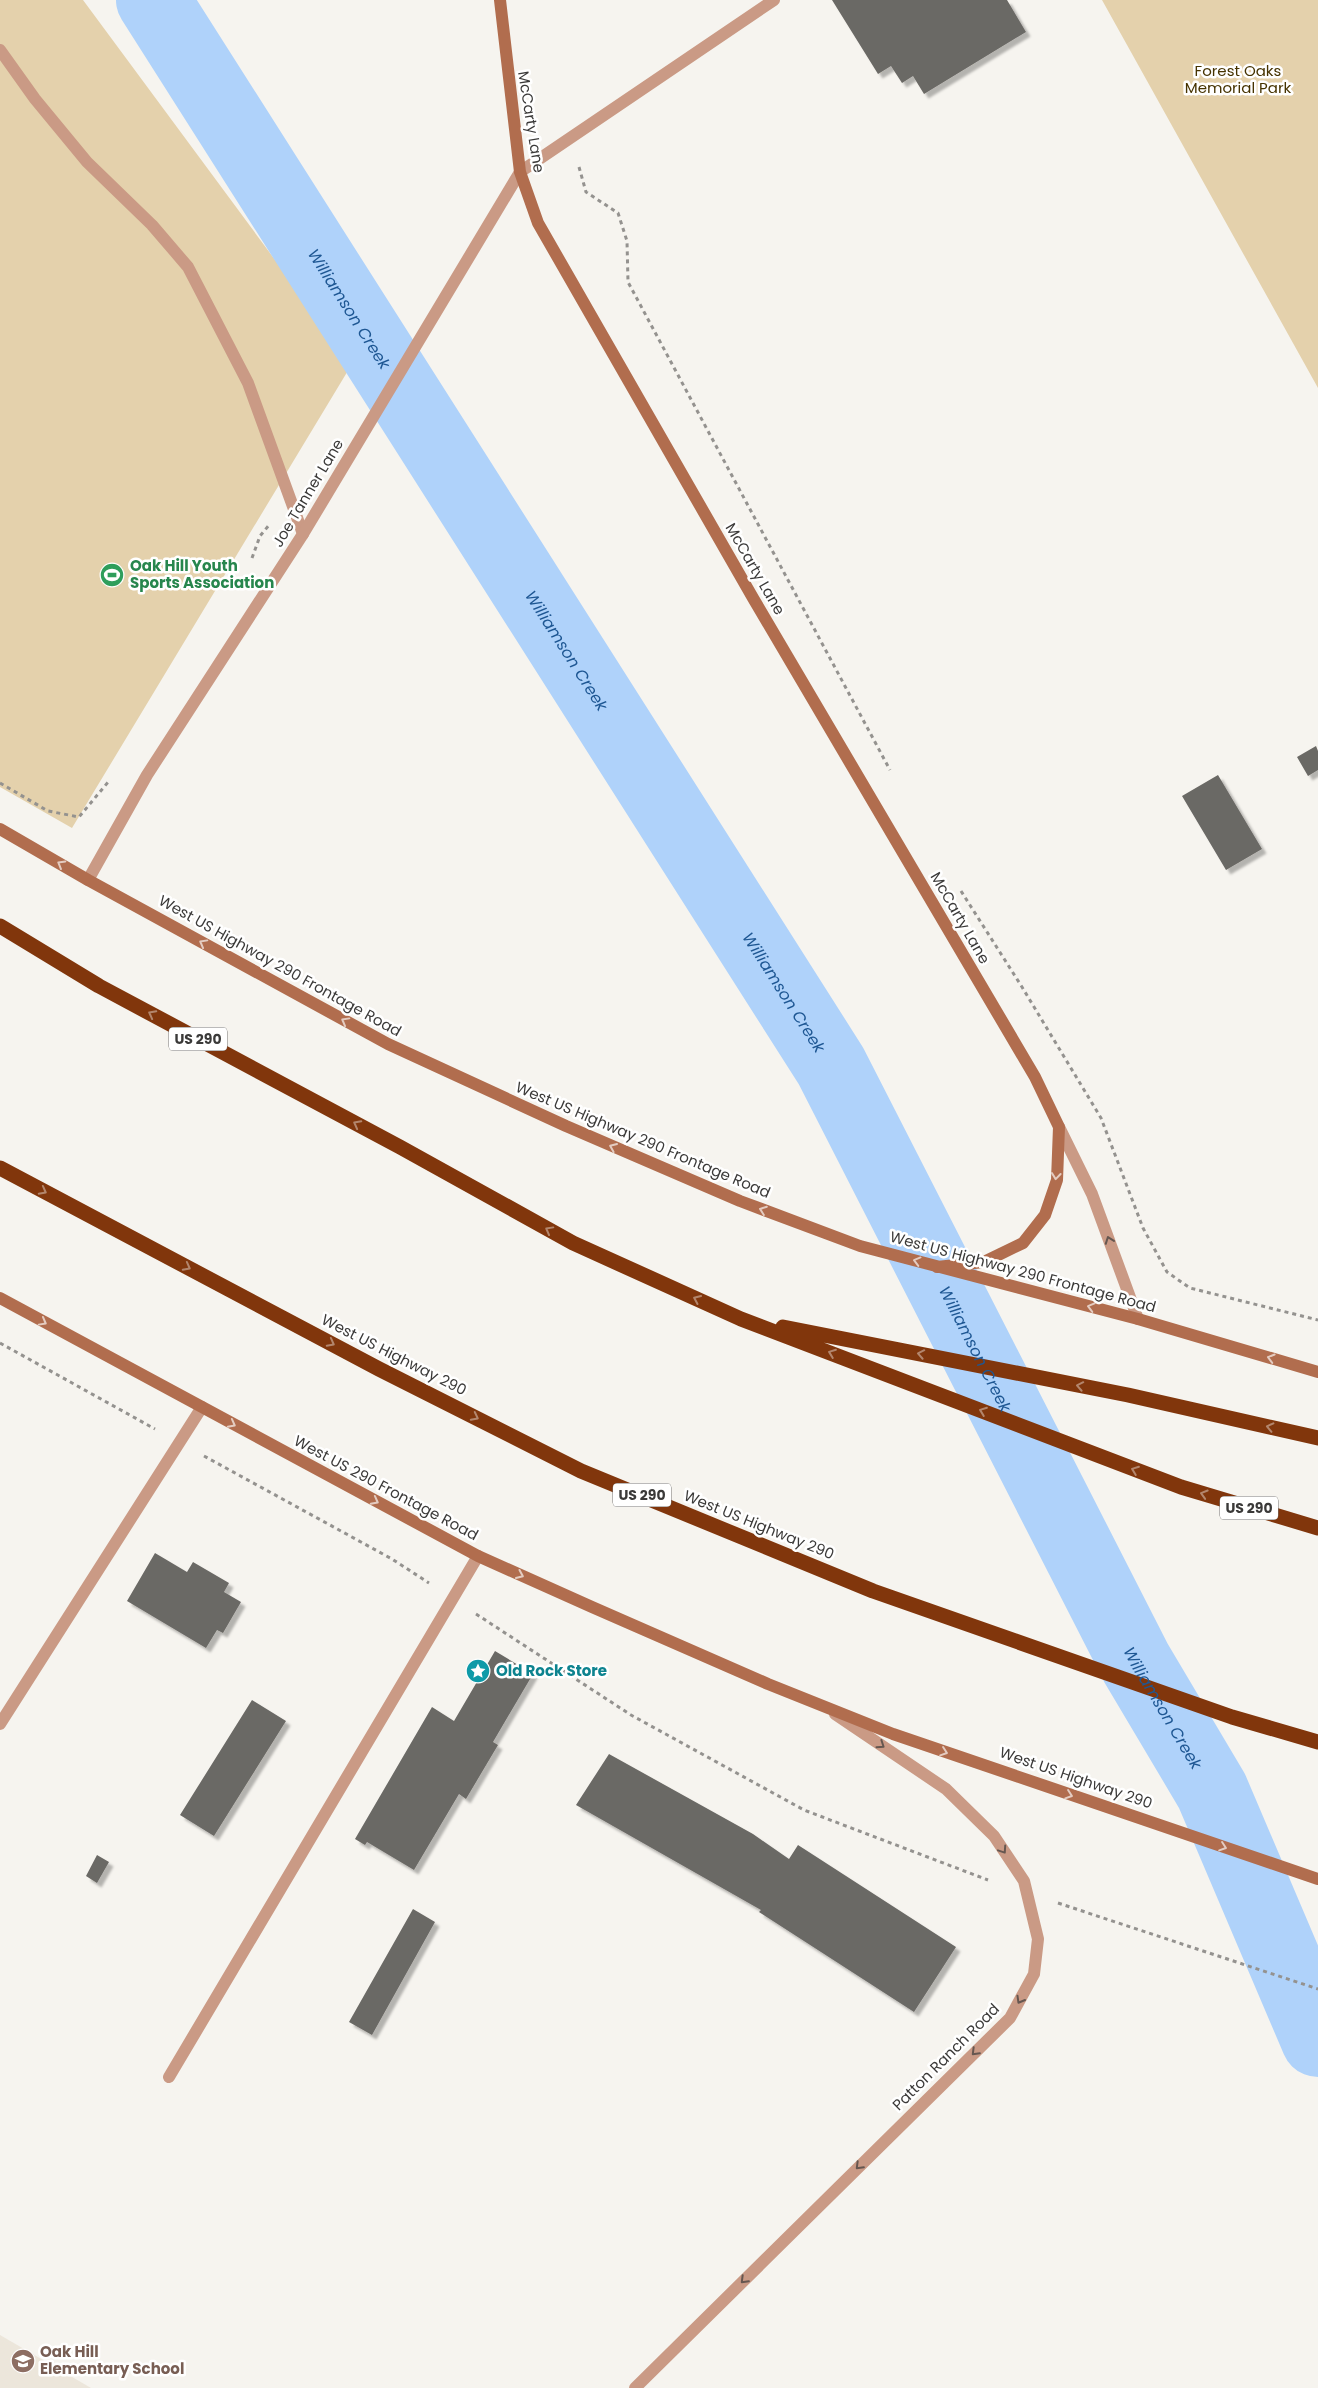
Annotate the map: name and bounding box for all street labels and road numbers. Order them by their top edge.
street label: McCarty Lane [513,70,550,174]
street label: Joe Tanner Lane [267,435,348,551]
street label: McCarty Lane [721,519,790,619]
street label: McCarty Lane [926,868,995,968]
street label: West US Highway 290 Frontage Road [155,890,405,1041]
road number: US 290 [169,1028,227,1050]
street label: West US Highway 290 Frontage Road [513,1076,774,1203]
street label: West US Highway 290 Frontage Road [888,1226,1159,1317]
street label: West US Highway 290 [318,1309,470,1400]
street label: West US 290 Frontage Road [290,1430,482,1545]
road number: US 290 [613,1484,671,1506]
street label: West US Highway 290 [681,1485,837,1564]
road number: US 290 [1220,1496,1278,1520]
street label: West US Highway 290 [997,1741,1155,1814]
street label: Patton Ranch Road [887,1998,1004,2115]

